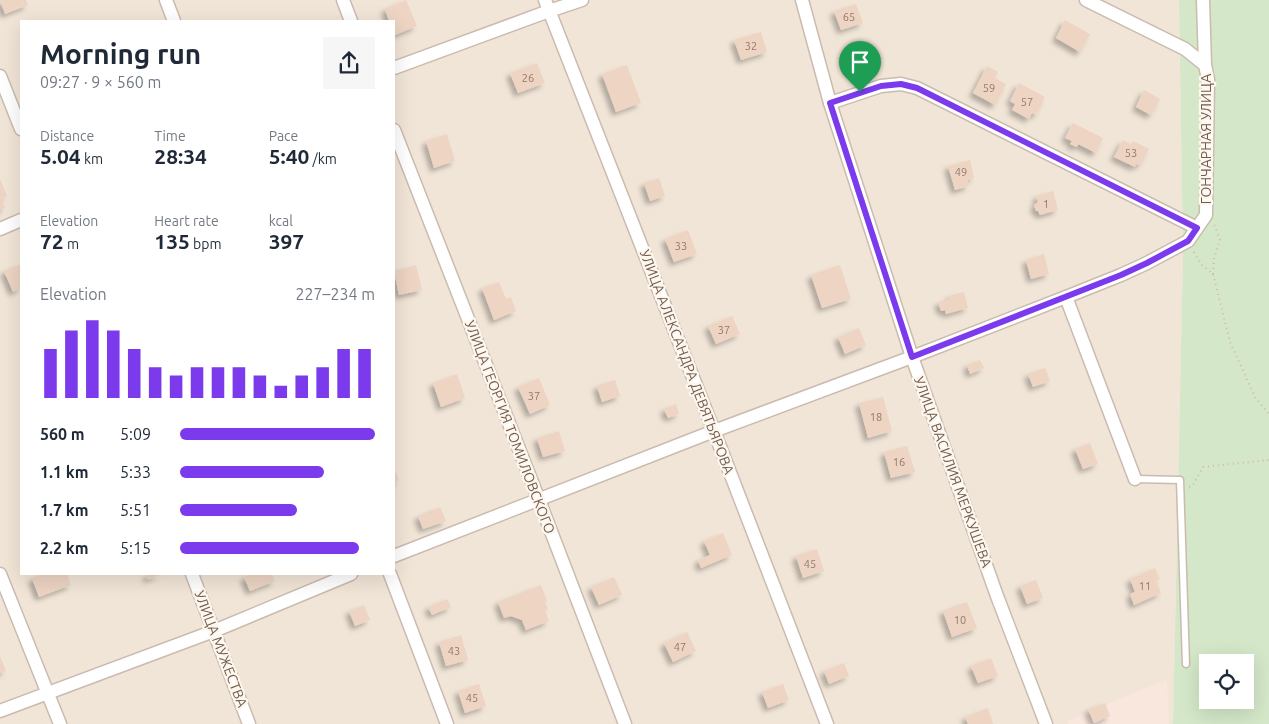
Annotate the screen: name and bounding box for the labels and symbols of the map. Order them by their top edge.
house number: 65 [843,11,855,23]
house number: 32 [745,40,757,52]
pin [839,41,881,92]
house number: 26 [522,72,534,84]
street label: ГОНЧАРНАЯ УЛИЦА [1198,74,1214,204]
house number: 59 [983,82,995,94]
house number: 57 [1021,96,1033,108]
house number: 53 [1125,147,1137,159]
house number: 49 [955,166,967,178]
house number: 1 [1043,198,1049,210]
house number: 33 [675,240,687,252]
street label: УЛИЦА АЛЕКСАНДРА ДЕВЯТЬЯРОВА [637,247,737,477]
street label: УЛИЦА ГЕОРГИЯ ТОМИЛОВСКОГО [462,318,558,536]
house number: 37 [718,324,730,336]
street label: УЛИЦА ВАСИЛИЯ МЕРКУШЕВА [911,374,995,570]
house number: 37 [528,390,540,402]
house number: 18 [870,411,882,423]
house number: 16 [893,456,905,468]
house number: 45 [804,558,816,570]
house number: 11 [1139,580,1151,592]
street label: УЛИЦА МУЖЕСТВА [191,588,251,710]
house number: 10 [954,614,966,626]
house number: 47 [674,641,686,653]
house number: 43 [448,645,460,657]
house number: 45 [466,692,478,704]

